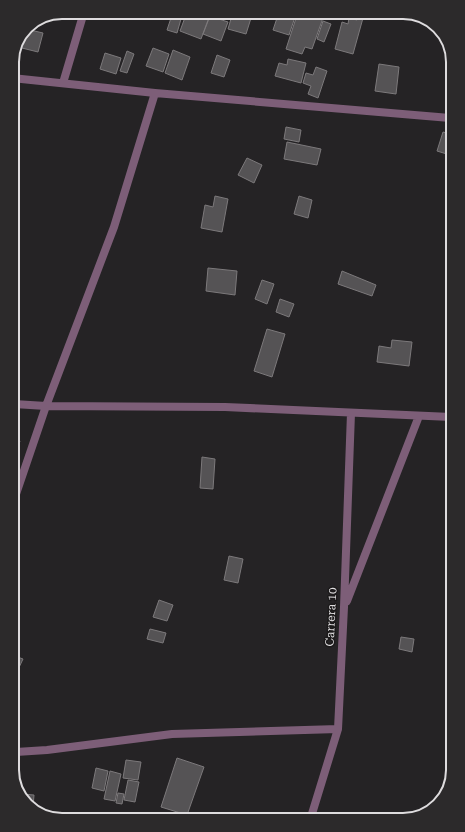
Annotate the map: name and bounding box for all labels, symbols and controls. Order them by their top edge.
street label: Carrera 10 [322,587,340,647]

